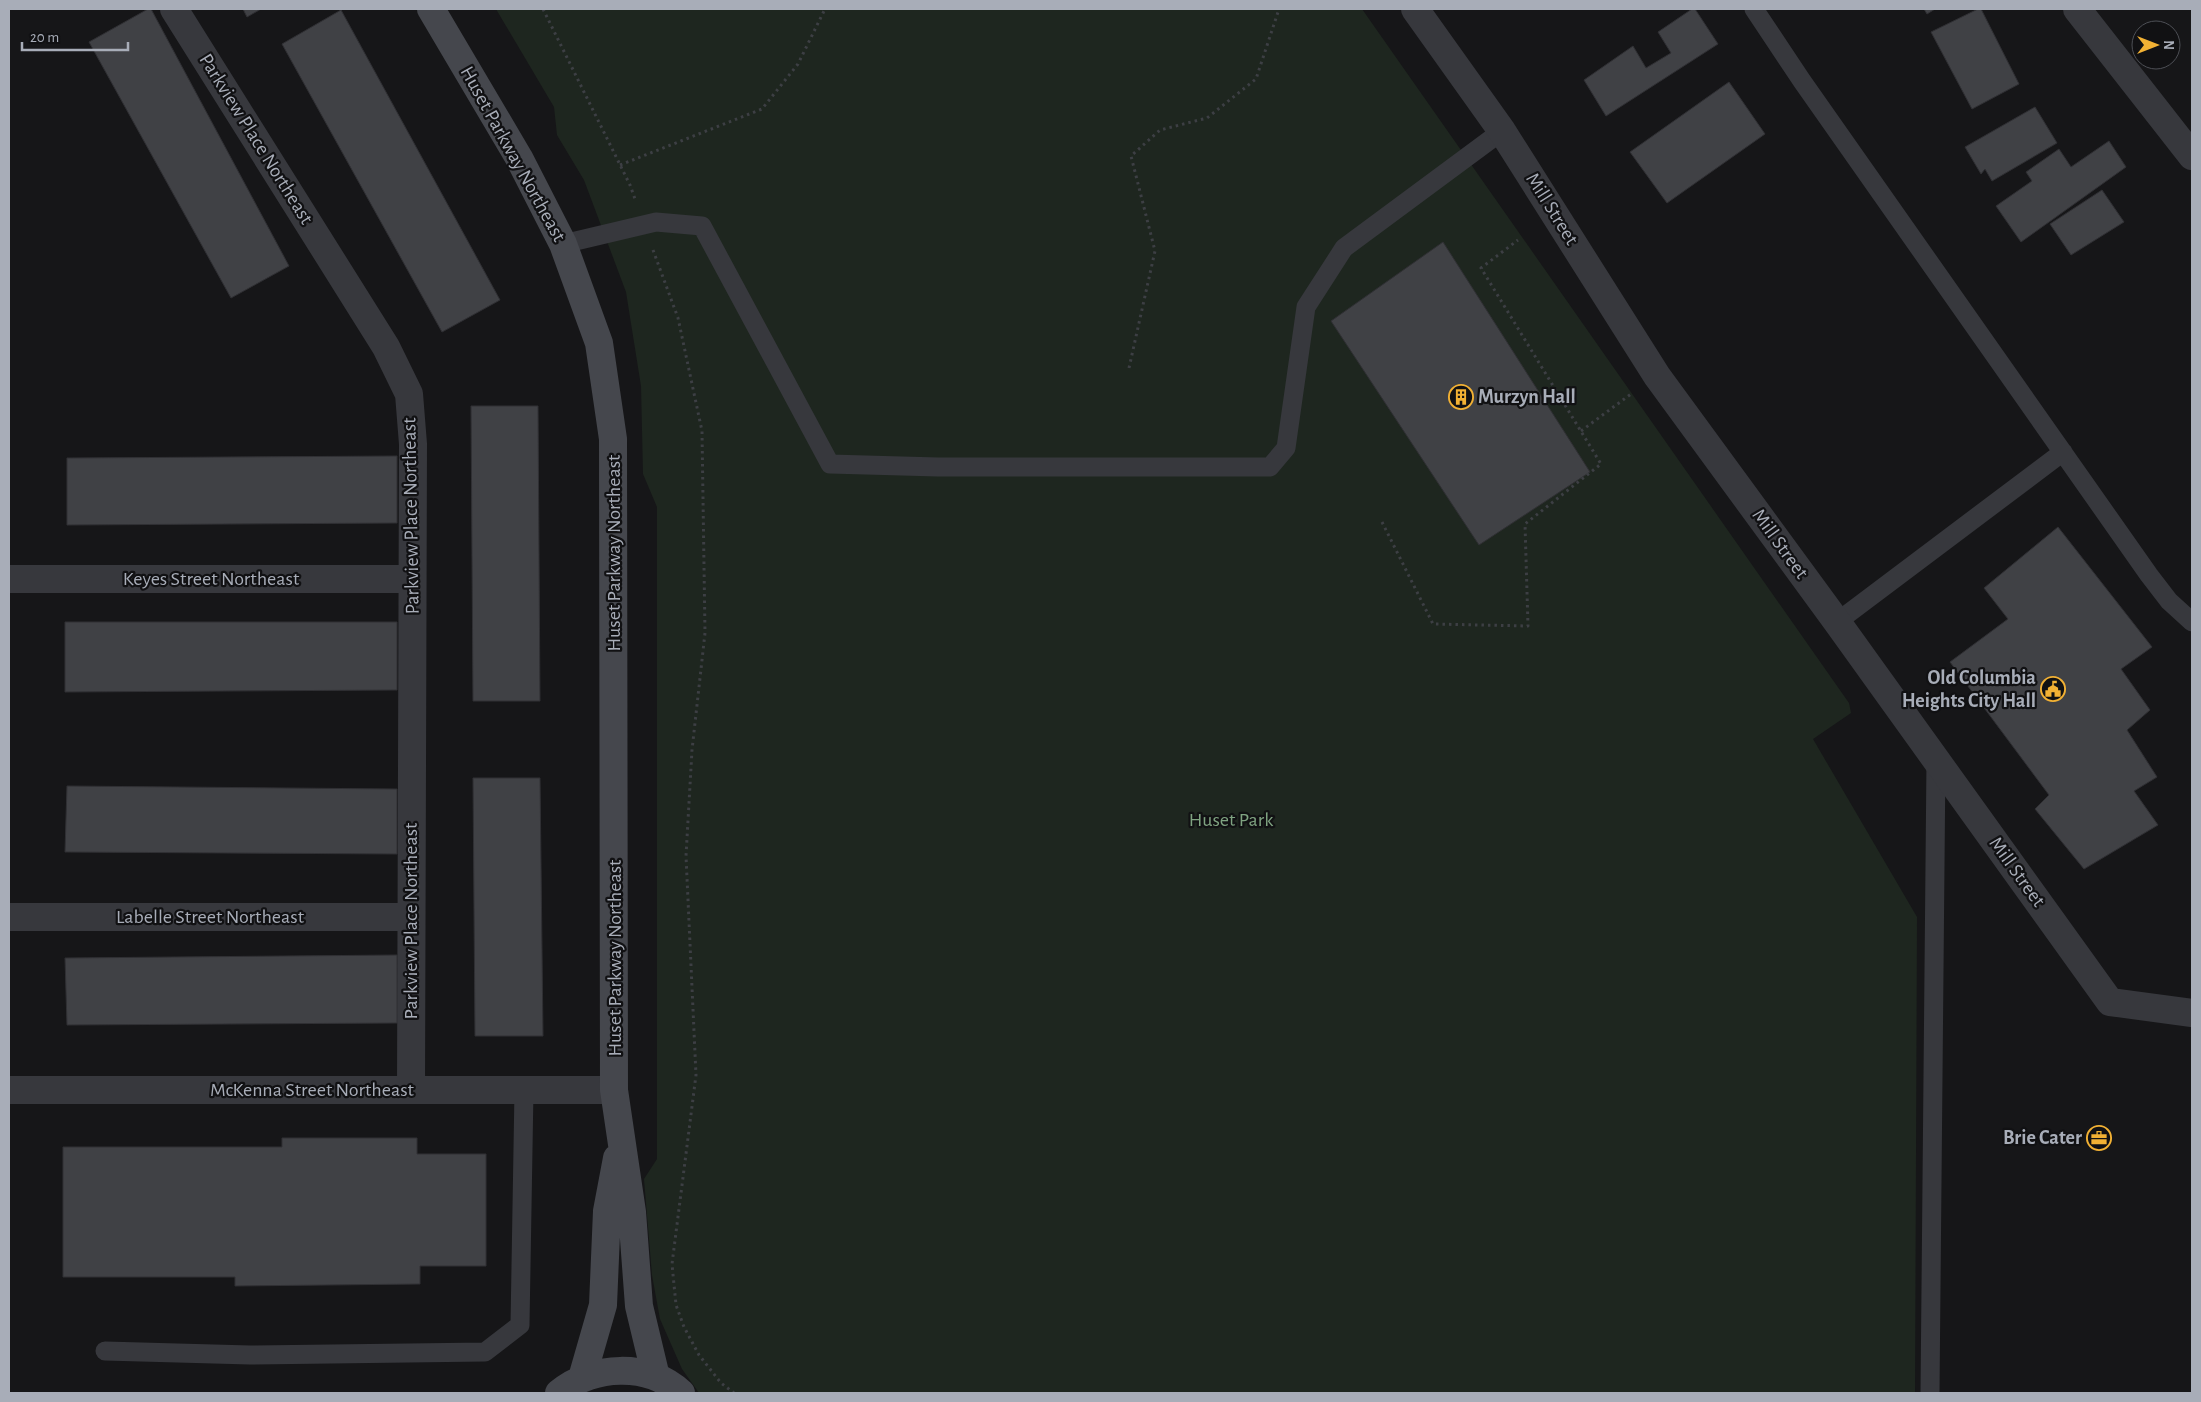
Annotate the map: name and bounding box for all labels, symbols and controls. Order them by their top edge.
scale bar [22,20,129,52]
north arrow [2131,20,2181,70]
text: 20 m [30,30,59,45]
text: N [2161,40,2175,50]
street label: Parkview Place Northeast [195,50,317,228]
street label: Huset Parkway Northeast [457,63,570,245]
street label: Mill Street [1522,169,1582,249]
building icon: Murzyn Hall [1448,384,1474,410]
place label: Murzyn Hall [1478,387,1576,407]
street label: Parkview Place Northeast [399,417,423,615]
street label: Huset Parkway Northeast [604,454,624,651]
street label: Mill Street [1748,505,1812,583]
street label: Keyes Street Northeast [123,569,300,589]
place label: Old Columbia Heights City Hall [1902,668,2036,711]
public building icon: Old Columbia Heights City Hall [2040,676,2066,702]
park label: Huset Park [1189,810,1273,830]
street label: Parkview Place Northeast [401,822,421,1019]
street label: Mill Street [1985,833,2049,911]
street label: Huset Parkway Northeast [605,859,625,1056]
street label: Labelle Street Northeast [116,907,305,927]
street label: McKenna Street Northeast [210,1080,415,1100]
office icon: Brie Cater [2086,1125,2112,1151]
place label: Brie Cater [2003,1128,2082,1148]

